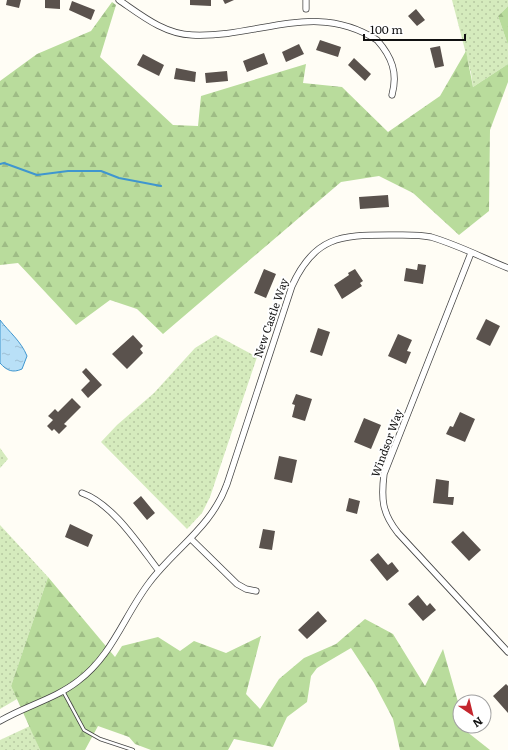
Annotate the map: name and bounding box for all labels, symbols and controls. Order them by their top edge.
scale bar [364,16,465,42]
text: 100 m [370,20,403,38]
street label: New Castle Way [249,275,291,360]
street label: Windsor Way [366,406,406,479]
north arrow [452,694,492,734]
text: N [470,714,487,732]

